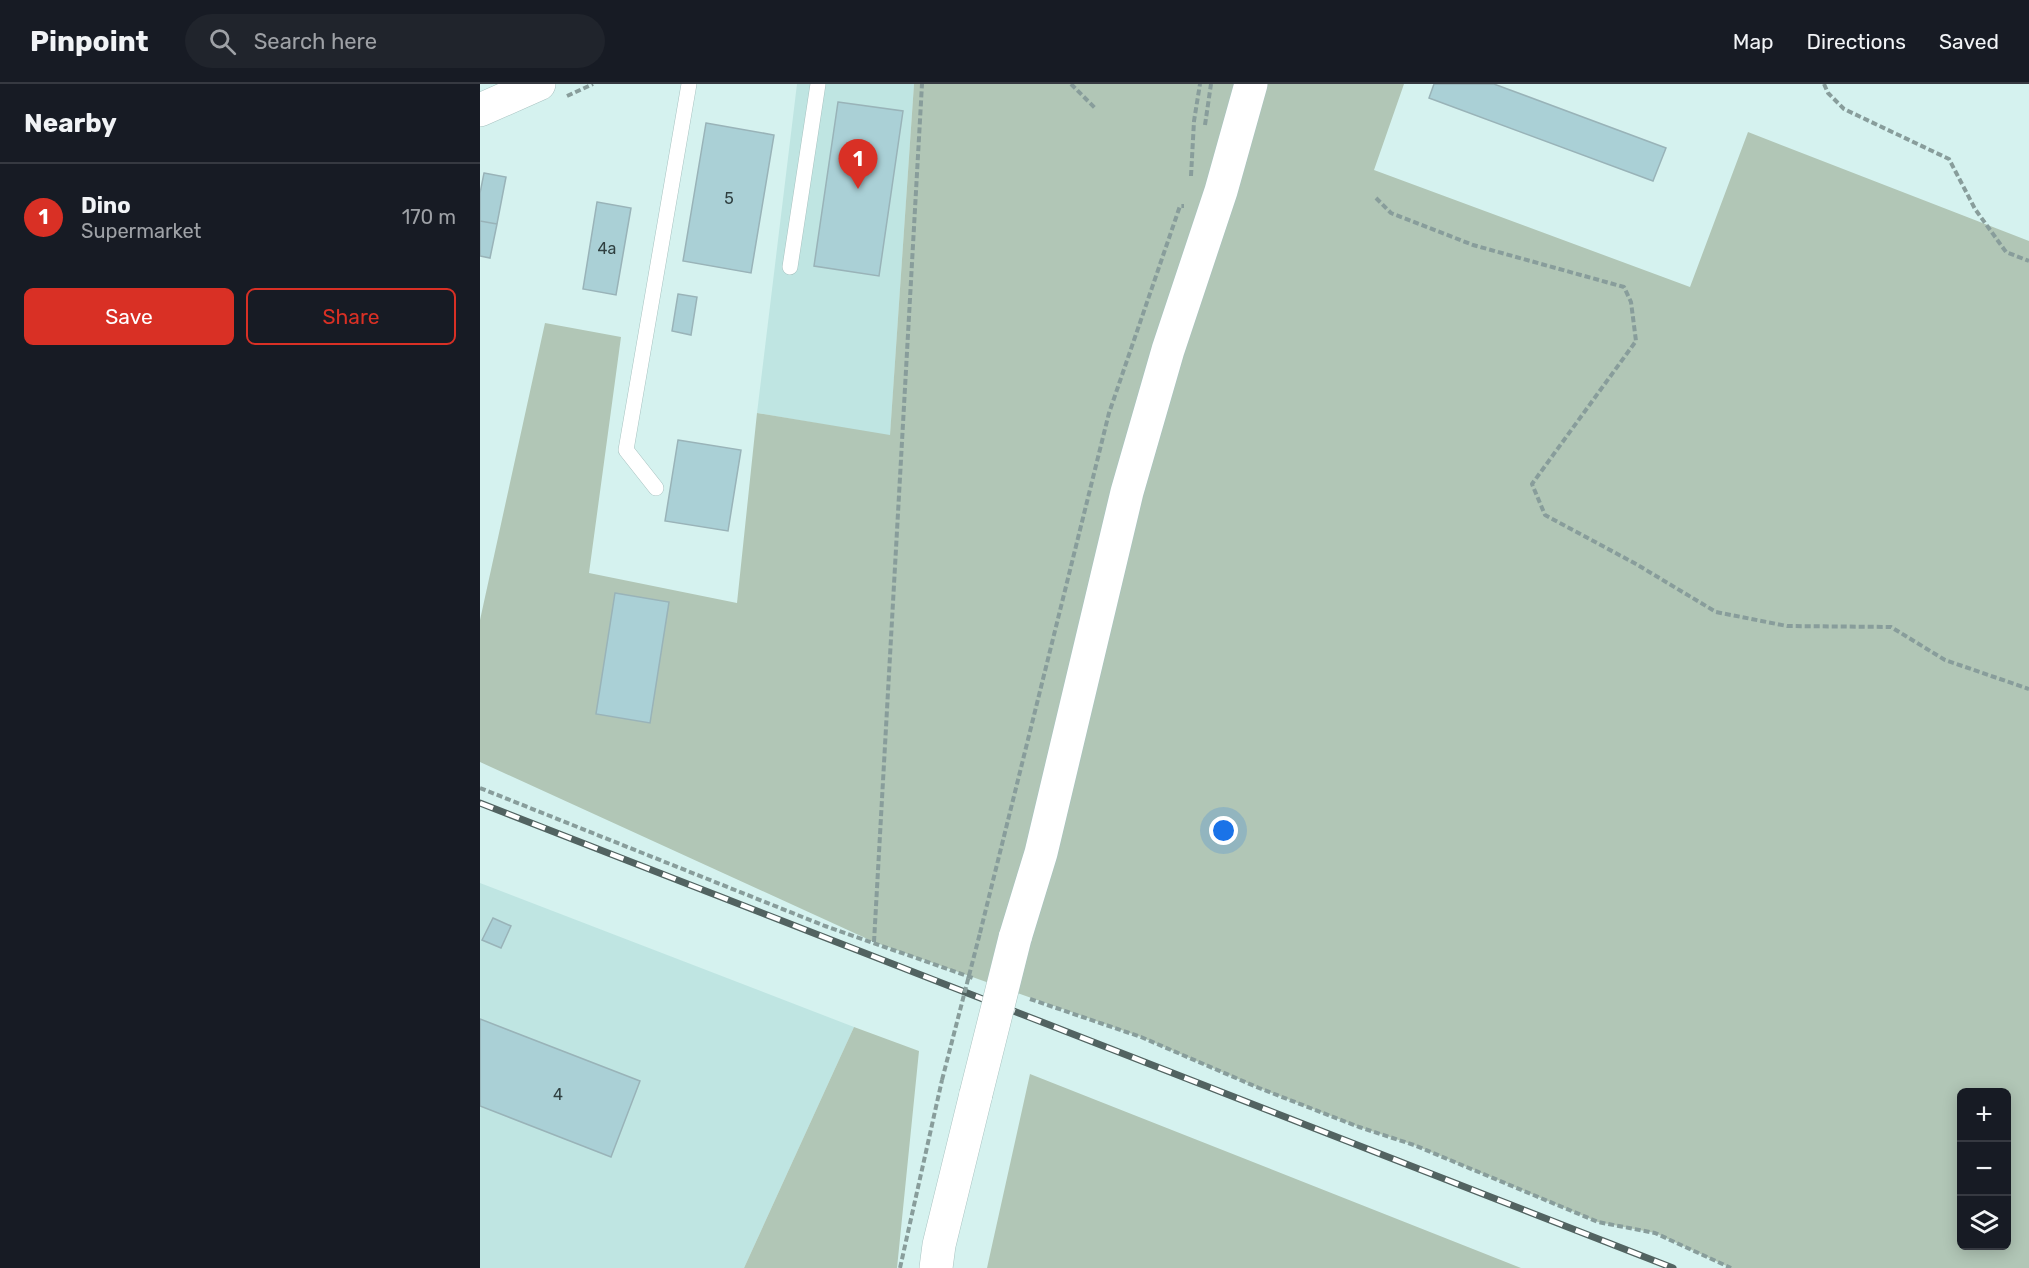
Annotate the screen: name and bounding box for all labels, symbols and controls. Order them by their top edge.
search box [185,14,605,68]
text: Pinpoint [30,25,149,58]
icon: search [206,25,239,58]
text: Search here [254,28,377,55]
text: Map [1733,29,1774,54]
text: Directions [1807,29,1906,54]
text: Saved [1939,29,1999,54]
text: Nearby [24,108,117,139]
pin: 1 [838,140,878,189]
house number: 5 [724,189,734,208]
text: Dino [81,192,131,219]
text: 1 [39,205,48,229]
text: 170 m [402,205,456,229]
text: Supermarket [81,219,201,243]
house number: 4a [598,239,616,258]
button: Save [24,288,234,345]
button: Share [246,288,456,345]
your location [1209,816,1238,845]
house number: 4 [553,1085,563,1104]
map controls [1957,1088,2011,1250]
button: + [1957,1088,2011,1142]
button: − [1957,1142,2011,1196]
button: layers [1957,1196,2011,1250]

